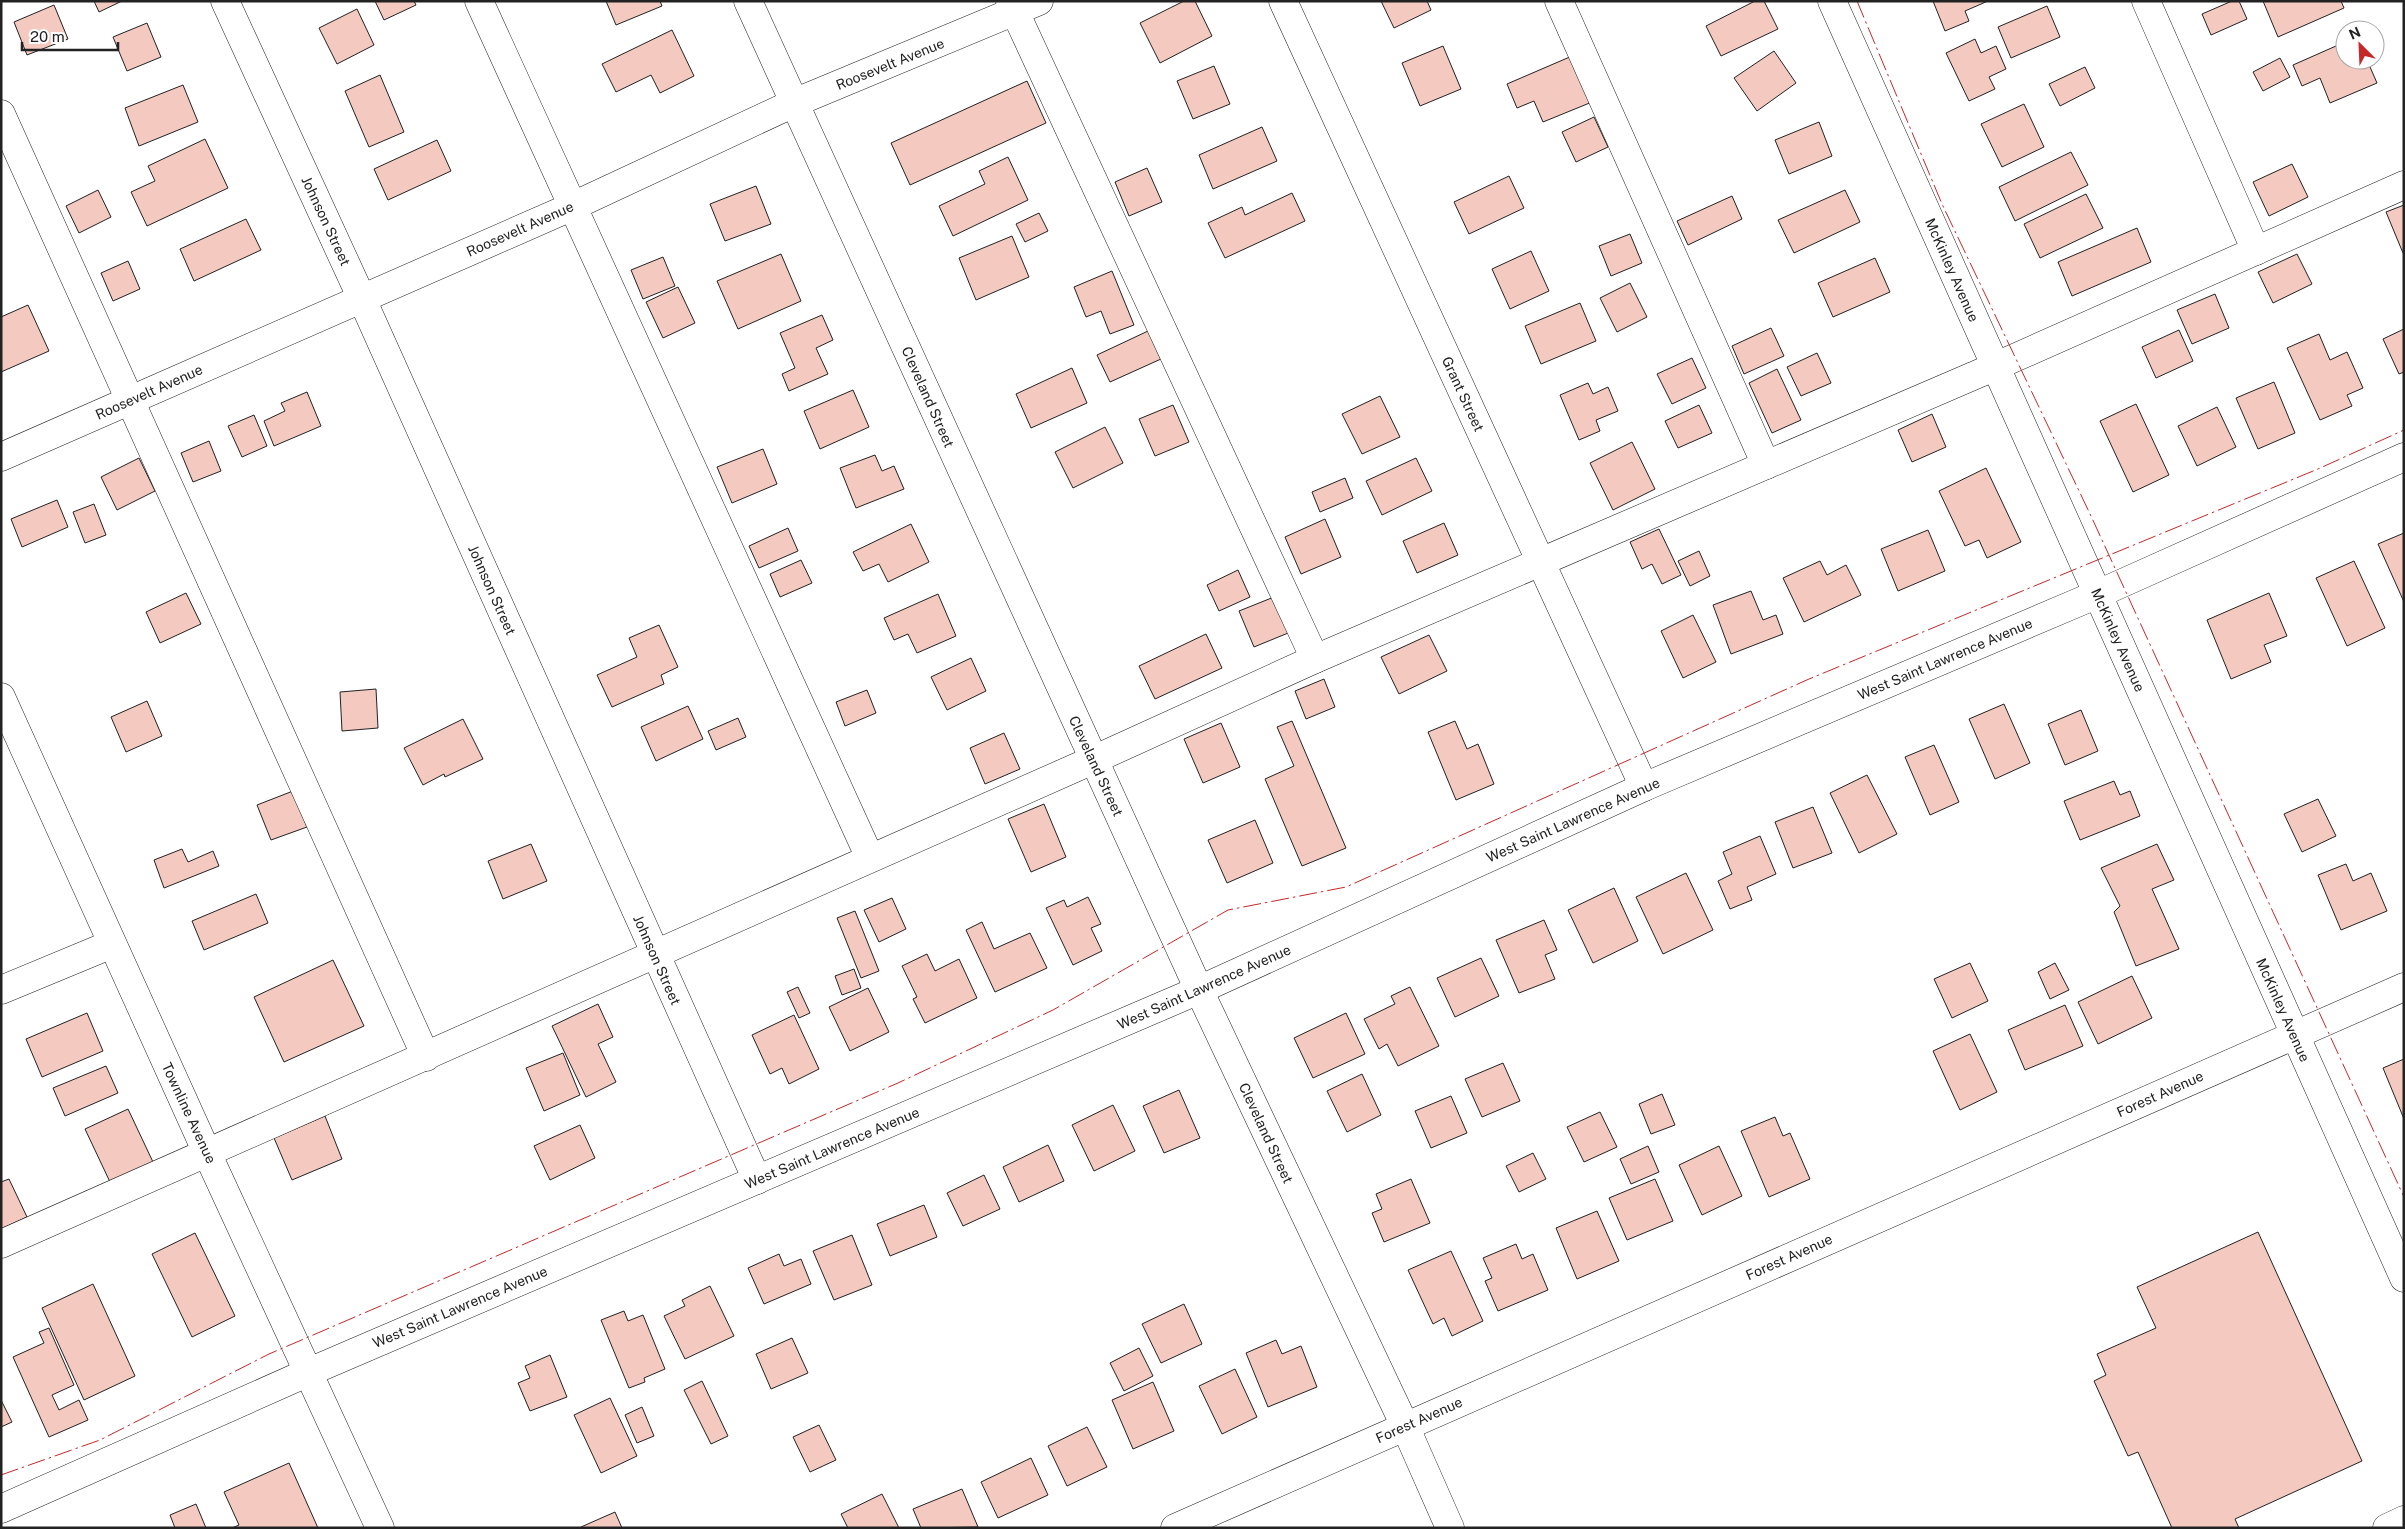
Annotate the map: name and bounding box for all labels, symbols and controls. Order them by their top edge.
scale bar [22,20,119,52]
north arrow [2335,20,2385,70]
text: N [2346,24,2363,43]
text: 20 m [30,28,65,45]
street label: Roosevelt Avenue [834,35,947,93]
street label: Johnson Street [298,174,354,268]
street label: Roosevelt Avenue [464,198,576,260]
street label: McKinley Avenue [1922,216,1982,324]
street label: Cleveland Street [899,344,957,450]
street label: Grant Street [1439,354,1487,434]
street label: Roosevelt Avenue [93,361,205,423]
street label: Johnson Street [465,543,519,637]
street label: McKinley Avenue [2088,586,2148,694]
street label: West Saint Lawrence Avenue [1855,615,2035,703]
street label: Cleveland Street [1066,713,1126,819]
street label: West Saint Lawrence Avenue [1484,774,1662,866]
street label: Johnson Street [630,913,684,1007]
street label: West Saint Lawrence Avenue [1115,941,1293,1033]
street label: McKinley Avenue [2253,956,2313,1064]
street label: Townline Avenue [159,1060,219,1166]
street label: Forest Avenue [2114,1068,2206,1120]
street label: Cleveland Street [1236,1080,1296,1186]
street label: West Saint Lawrence Avenue [742,1104,922,1192]
street label: Forest Avenue [1743,1231,1835,1283]
street label: West Saint Lawrence Avenue [370,1263,550,1351]
street label: Forest Avenue [1373,1394,1465,1446]

